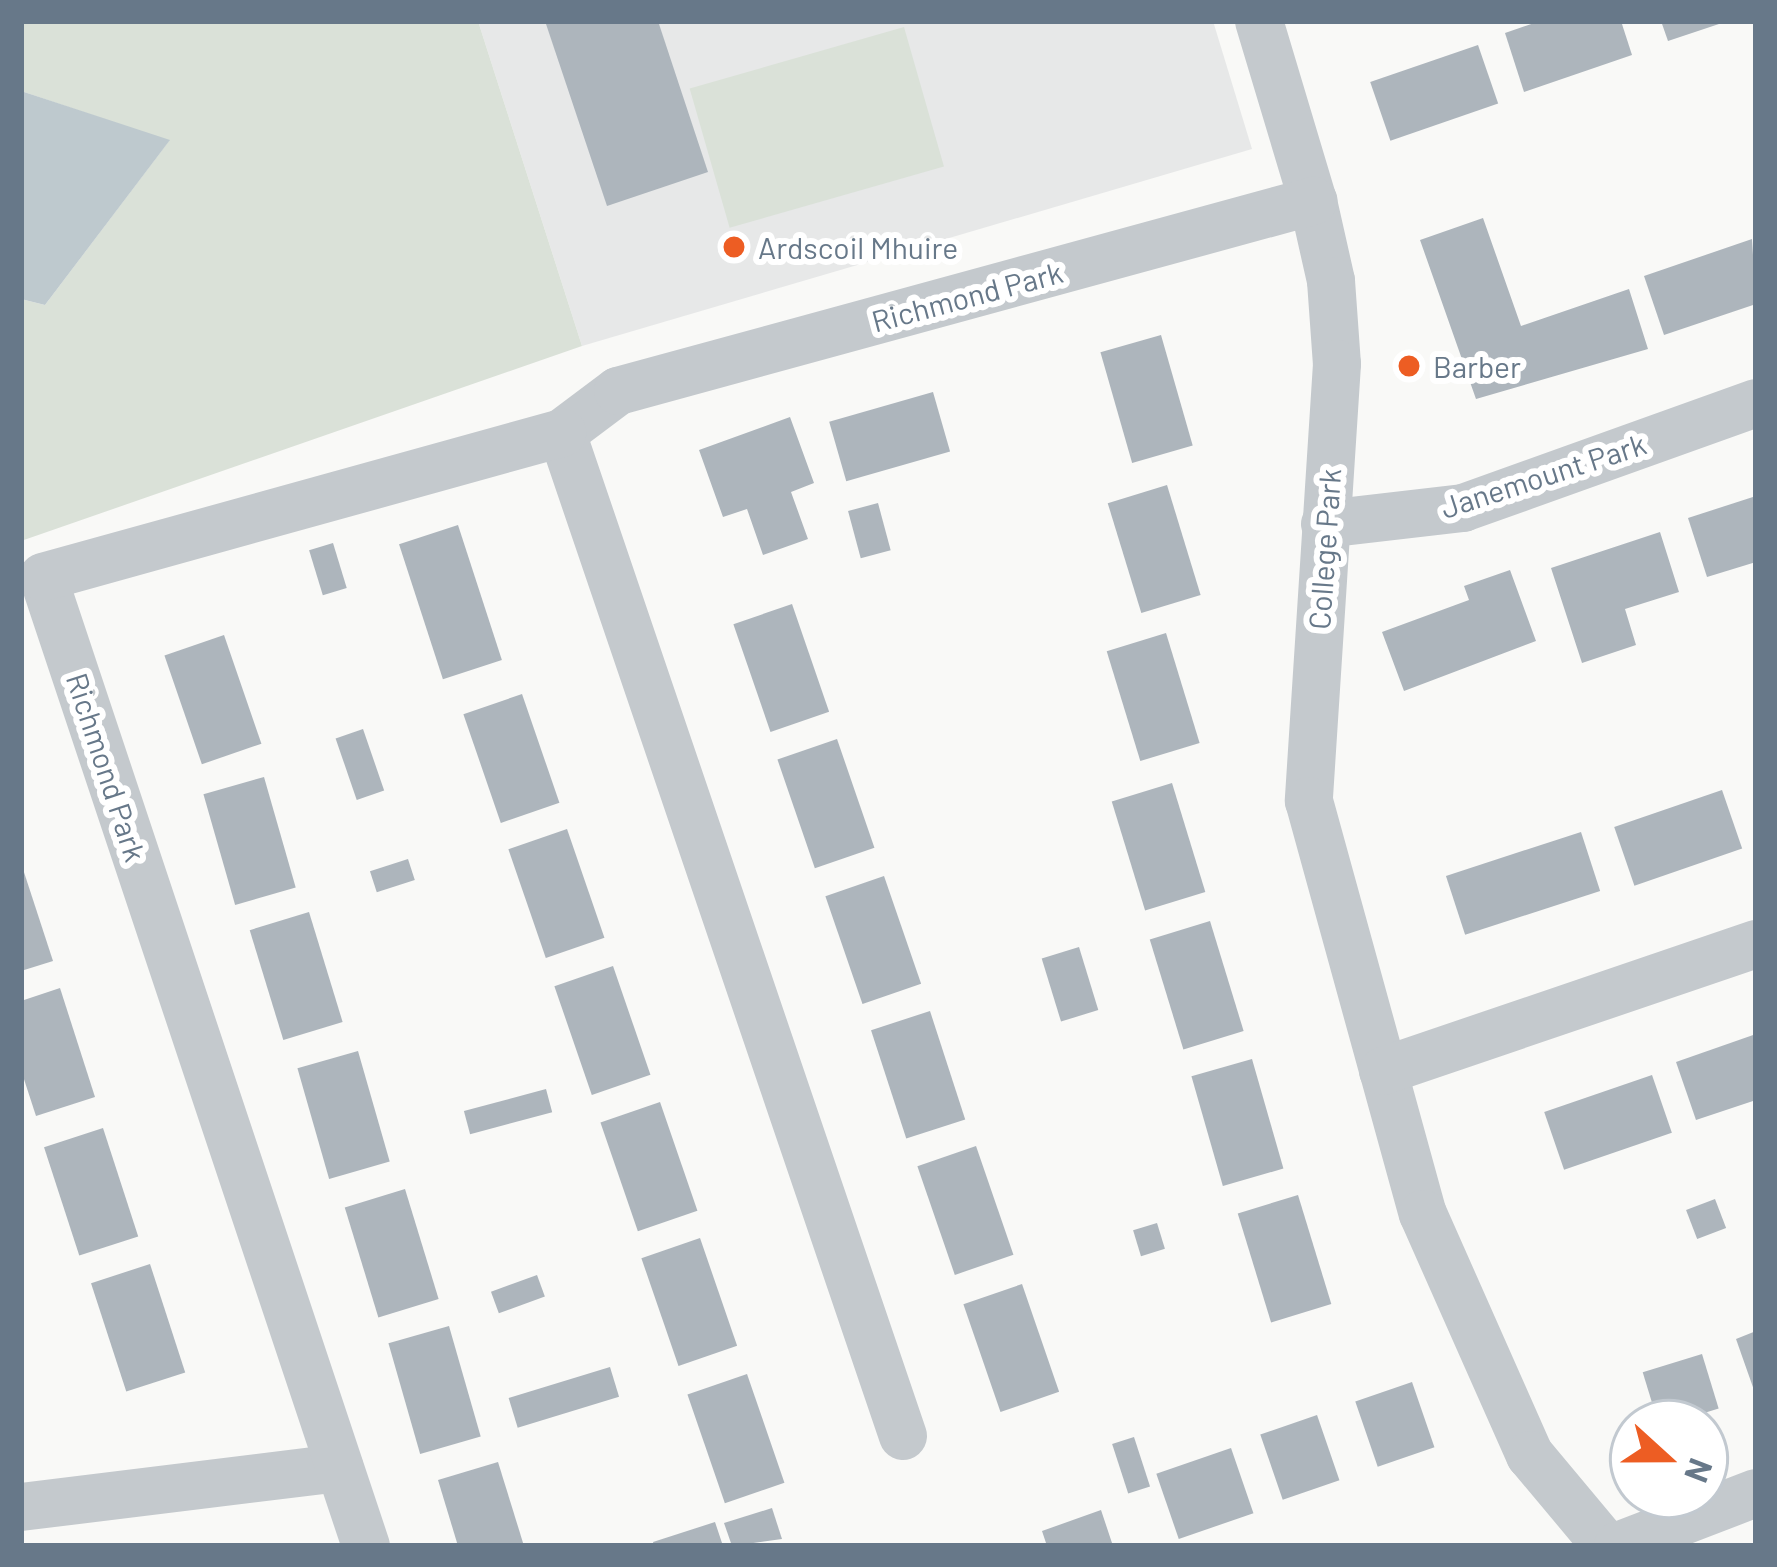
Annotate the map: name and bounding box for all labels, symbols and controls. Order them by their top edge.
place label: Ardscoil Mhuire [758,229,958,265]
marker: Ardscoil Mhuire [721,234,747,260]
street label: Richmond Park [868,253,1066,339]
place label: Barber [1433,348,1521,384]
marker: Barber [1396,353,1422,379]
street label: Janemount Park [1436,425,1650,525]
street label: College Park [1300,467,1348,631]
street label: Richmond Park [60,668,154,866]
north arrow [1609,1399,1729,1519]
text: N [1677,1453,1722,1488]

